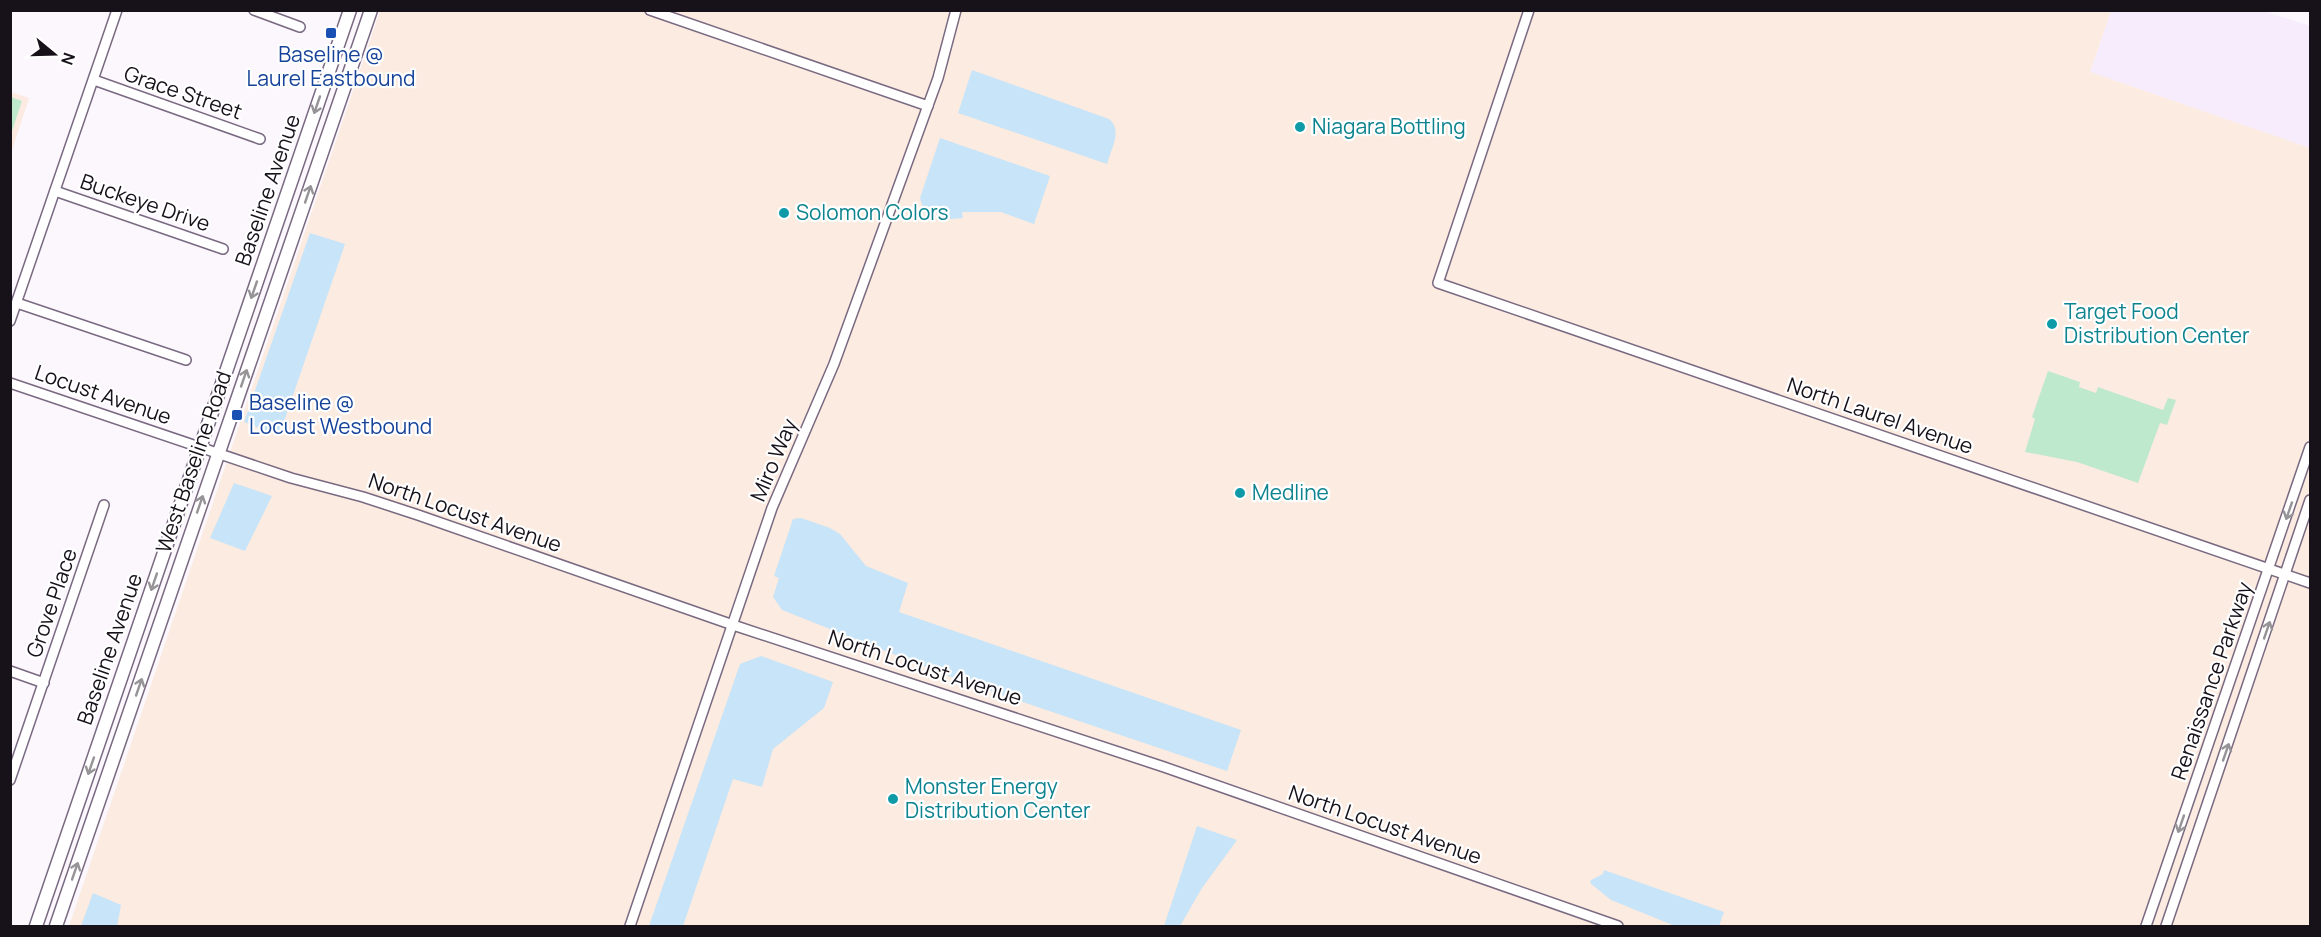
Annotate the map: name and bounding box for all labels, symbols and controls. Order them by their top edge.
north arrow [24,24,84,84]
marker: Baseline @ Laurel Eastbound [324,26,338,40]
place label: Baseline @ Laurel Eastbound [247,40,415,92]
text: N [56,50,80,68]
street label: Grace Street [121,59,246,125]
one-way arrow [311,96,322,114]
street label: Baseline Avenue [228,110,306,269]
place label: Niagara Bottling [1312,112,1466,140]
marker: Niagara Bottling [1293,120,1307,134]
street label: Buckeye Drive [77,167,214,237]
one-way arrow [304,185,315,203]
place label: Solomon Colors [796,198,948,226]
marker: Solomon Colors [777,206,791,220]
one-way arrow [248,280,259,299]
place label: Target Food Distribution Center [2064,297,2250,349]
marker: Target Food Distribution Center [2045,317,2059,331]
street label: Locust Avenue [31,358,175,431]
street label: West Baseline Road [149,367,237,556]
one-way arrow [239,369,250,388]
street label: North Laurel Avenue [1784,370,1977,460]
place label: Baseline @ Locust Westbound [249,388,432,440]
marker: Baseline @ Locust Westbound [230,408,244,422]
street label: Miro Way [743,414,803,505]
street label: North Locust Avenue [365,466,565,558]
place label: Medline [1252,478,1329,506]
marker: Medline [1233,486,1247,500]
one-way arrow [196,495,207,514]
one-way arrow [2283,501,2294,520]
street label: Grove Place [19,544,83,661]
street label: Baseline Avenue [70,569,148,728]
one-way arrow [148,572,159,591]
street label: Renaissance Parkway [2164,578,2258,783]
one-way arrow [2262,621,2273,640]
street label: North Locust Avenue [825,622,1026,712]
one-way arrow [134,678,145,697]
one-way arrow [2221,743,2232,762]
one-way arrow [84,756,95,775]
place label: Monster Energy Distribution Center [905,772,1091,824]
street label: North Locust Avenue [1285,778,1485,870]
marker: Monster Energy Distribution Center [886,792,900,806]
one-way arrow [2175,814,2186,833]
one-way arrow [71,862,82,881]

